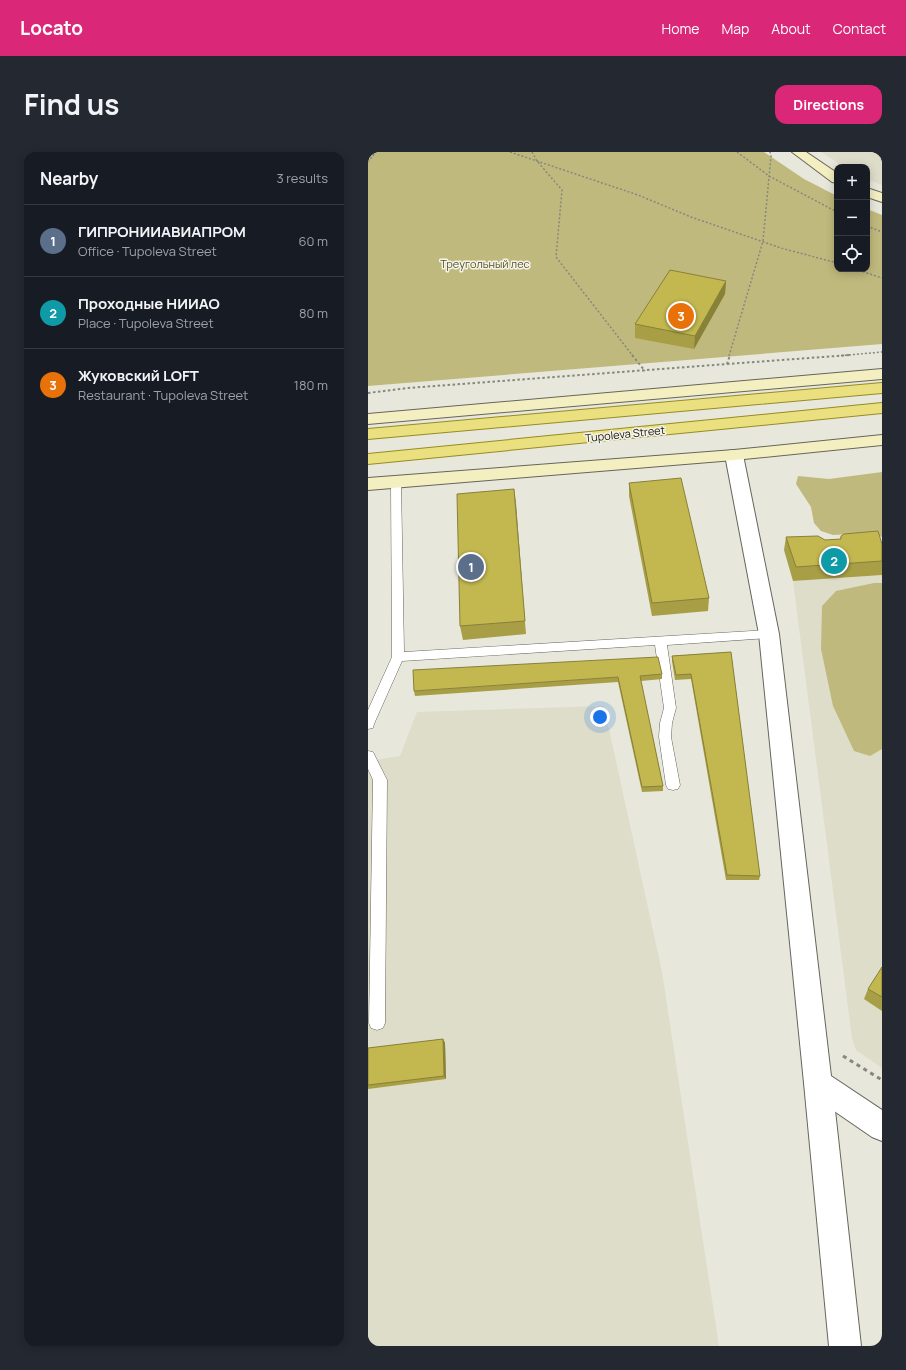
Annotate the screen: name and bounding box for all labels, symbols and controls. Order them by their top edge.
text: Locato [20,15,83,41]
text: Home [662,19,699,38]
text: Map [721,19,749,38]
text: About [771,19,811,38]
text: Contact [833,19,886,38]
text: Find us [24,85,119,123]
button: Directions [775,85,882,124]
map controls [834,164,870,272]
button: + [834,164,870,200]
text: Nearby [40,167,98,190]
text: 3 results [276,169,328,187]
button: − [834,200,870,236]
text: ГИПРОНИИАВИАПРОМ [78,221,246,242]
text: 1 [50,232,56,250]
text: 60 m [298,232,328,250]
button: locate [834,236,870,272]
text: Office · Tupoleva Street [78,242,217,260]
park label: Треугольный лес [440,256,530,271]
text: Проходные НИИАО [78,293,220,314]
pin: 3 [668,301,694,331]
text: 2 [49,304,57,322]
text: 80 m [299,304,328,322]
text: Place · Tupoleva Street [78,314,214,332]
text: Жуковский LOFT [78,365,199,386]
text: 3 [49,376,57,394]
text: 180 m [294,376,328,394]
text: Restaurant · Tupoleva Street [78,386,248,404]
street label: Tupoleva Street [584,422,666,445]
pin: 2 [821,546,847,576]
pin: 1 [458,552,484,582]
your location [590,707,610,727]

